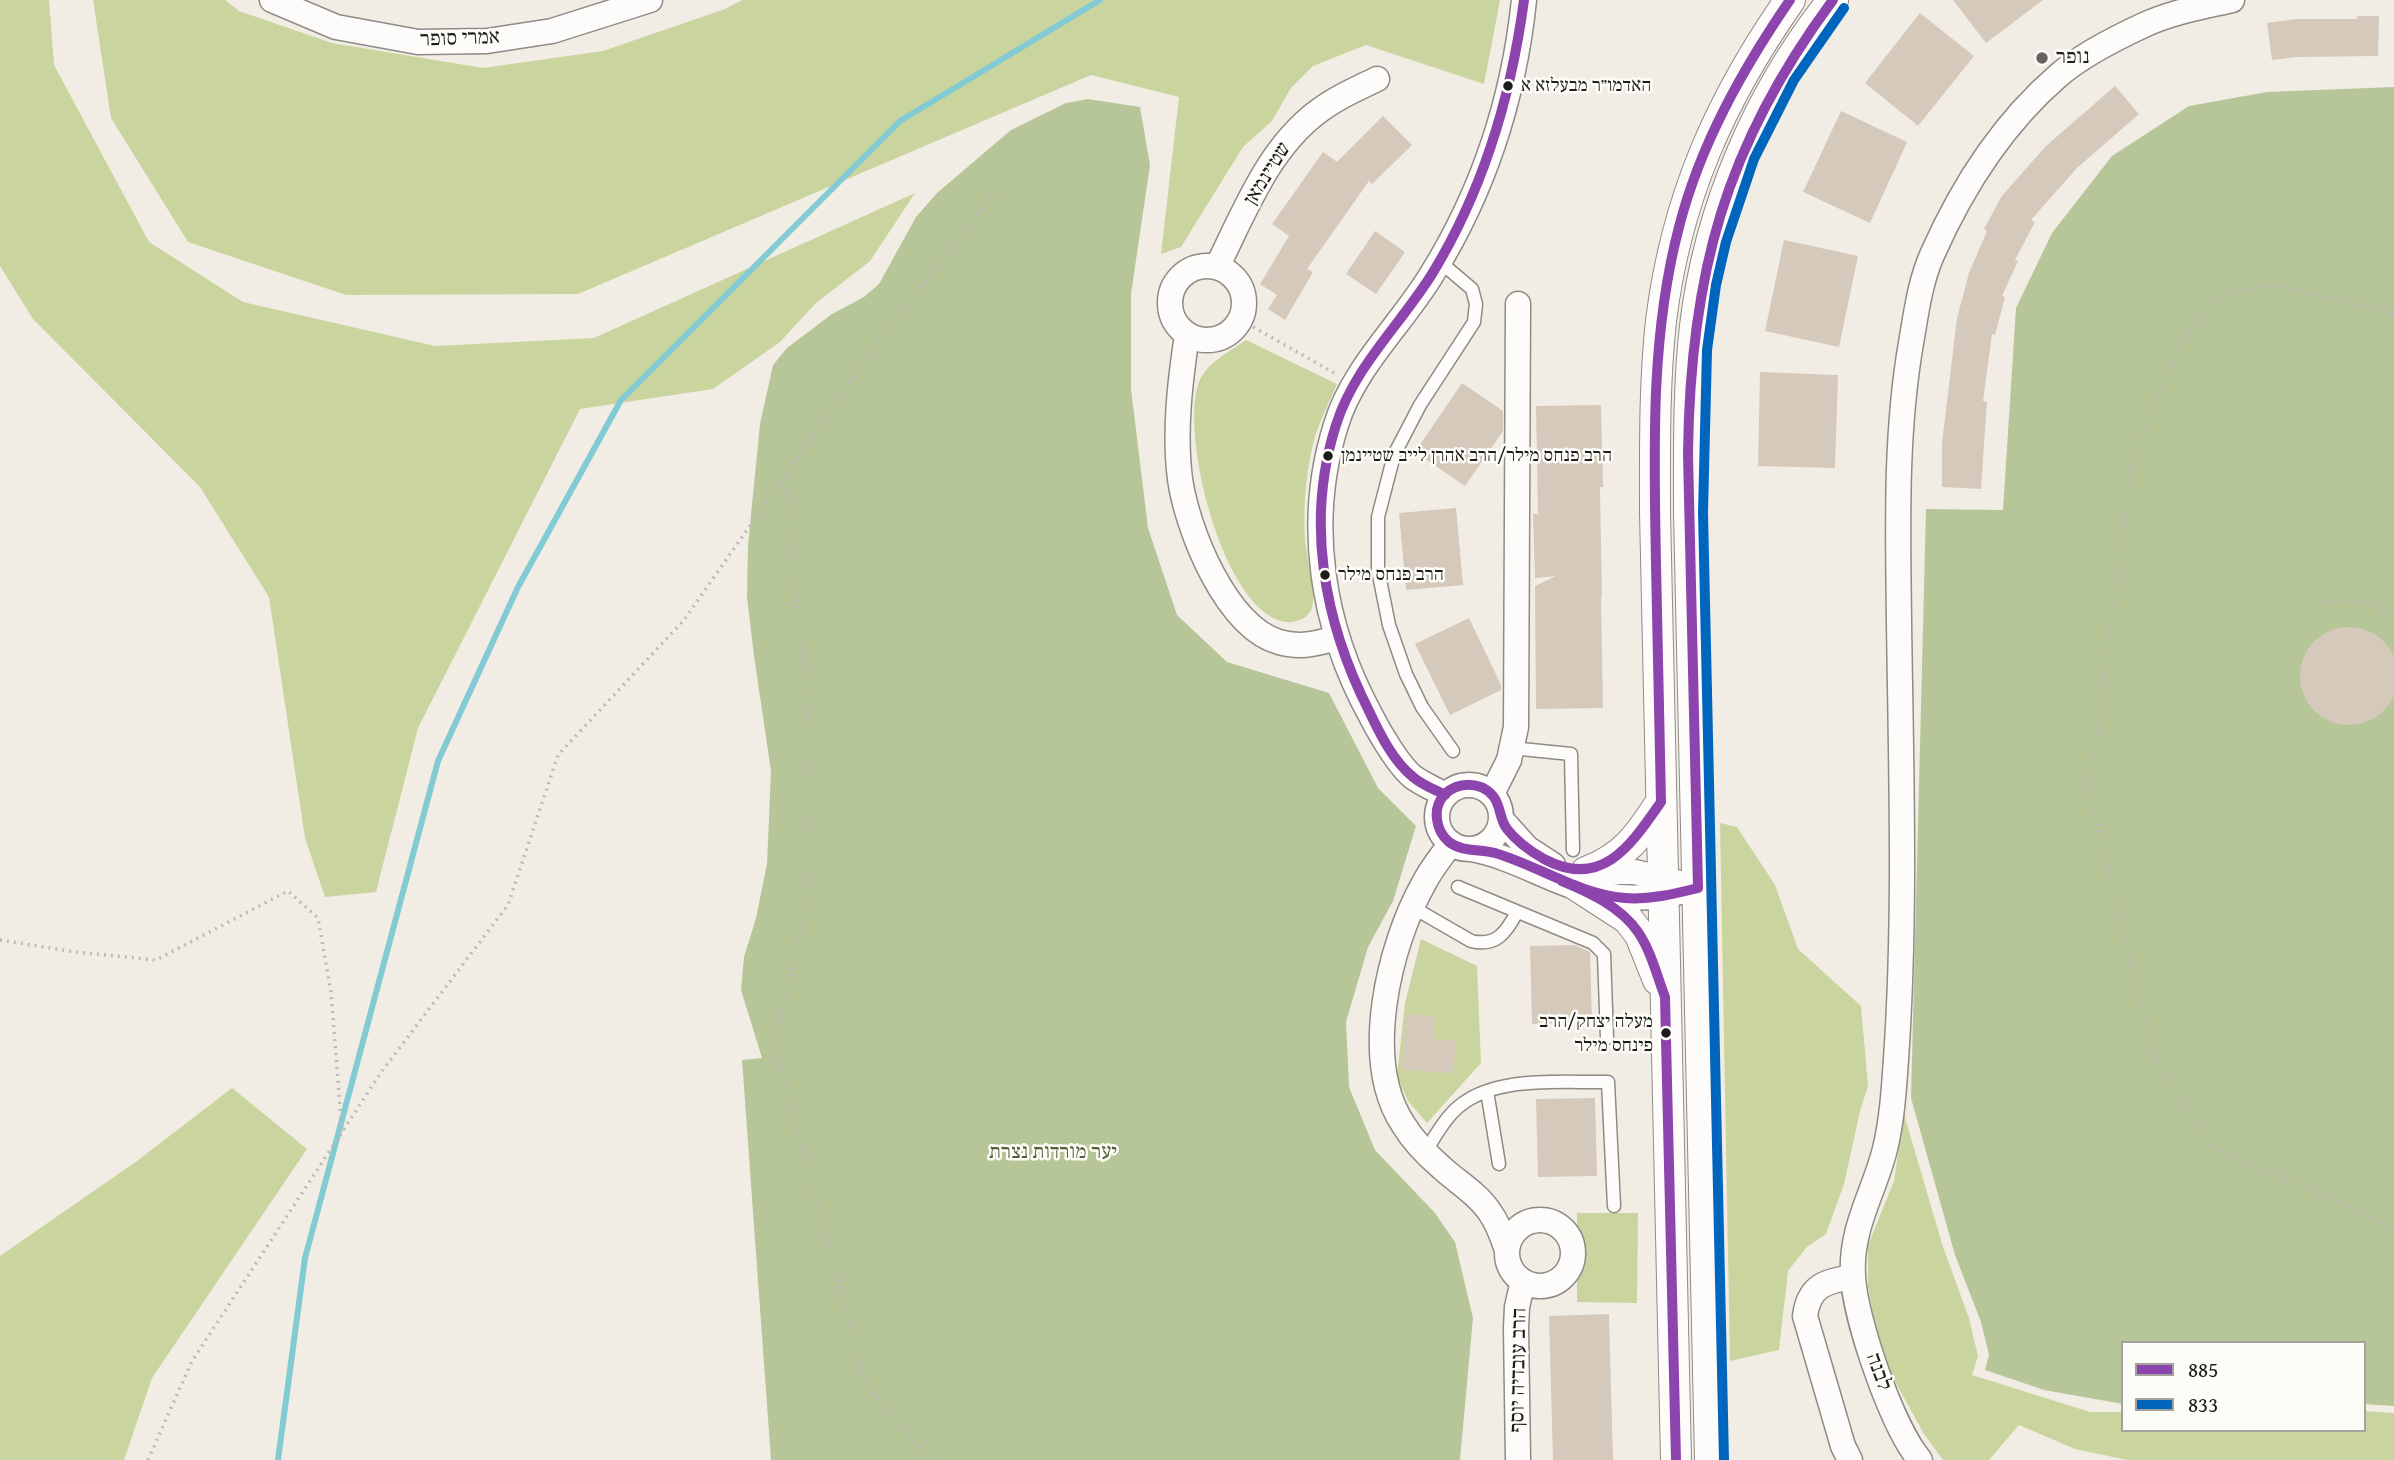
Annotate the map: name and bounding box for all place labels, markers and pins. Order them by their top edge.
place label: נופר [2056,45,2089,71]
marker: נופר [2034,50,2050,66]
place label: האדמו״ר מבעלזא א [1521,75,1651,97]
marker: האדמו״ר מבעלזא א [1501,79,1515,93]
place label: הרב פנחס מילר/הרב אהרן לייב שטיינמן [1341,445,1612,467]
marker: הרב פנחס מילר/הרב אהרן לייב שטיינמן [1321,449,1335,463]
place label: הרב פנחס מילר [1338,564,1444,586]
marker: הרב פנחס מילר [1318,568,1332,582]
place label: מעלה יצחק/הרב פינחס מילר [1539,1011,1653,1055]
marker: מעלה יצחק/הרב פינחס מילר [1659,1026,1673,1040]

